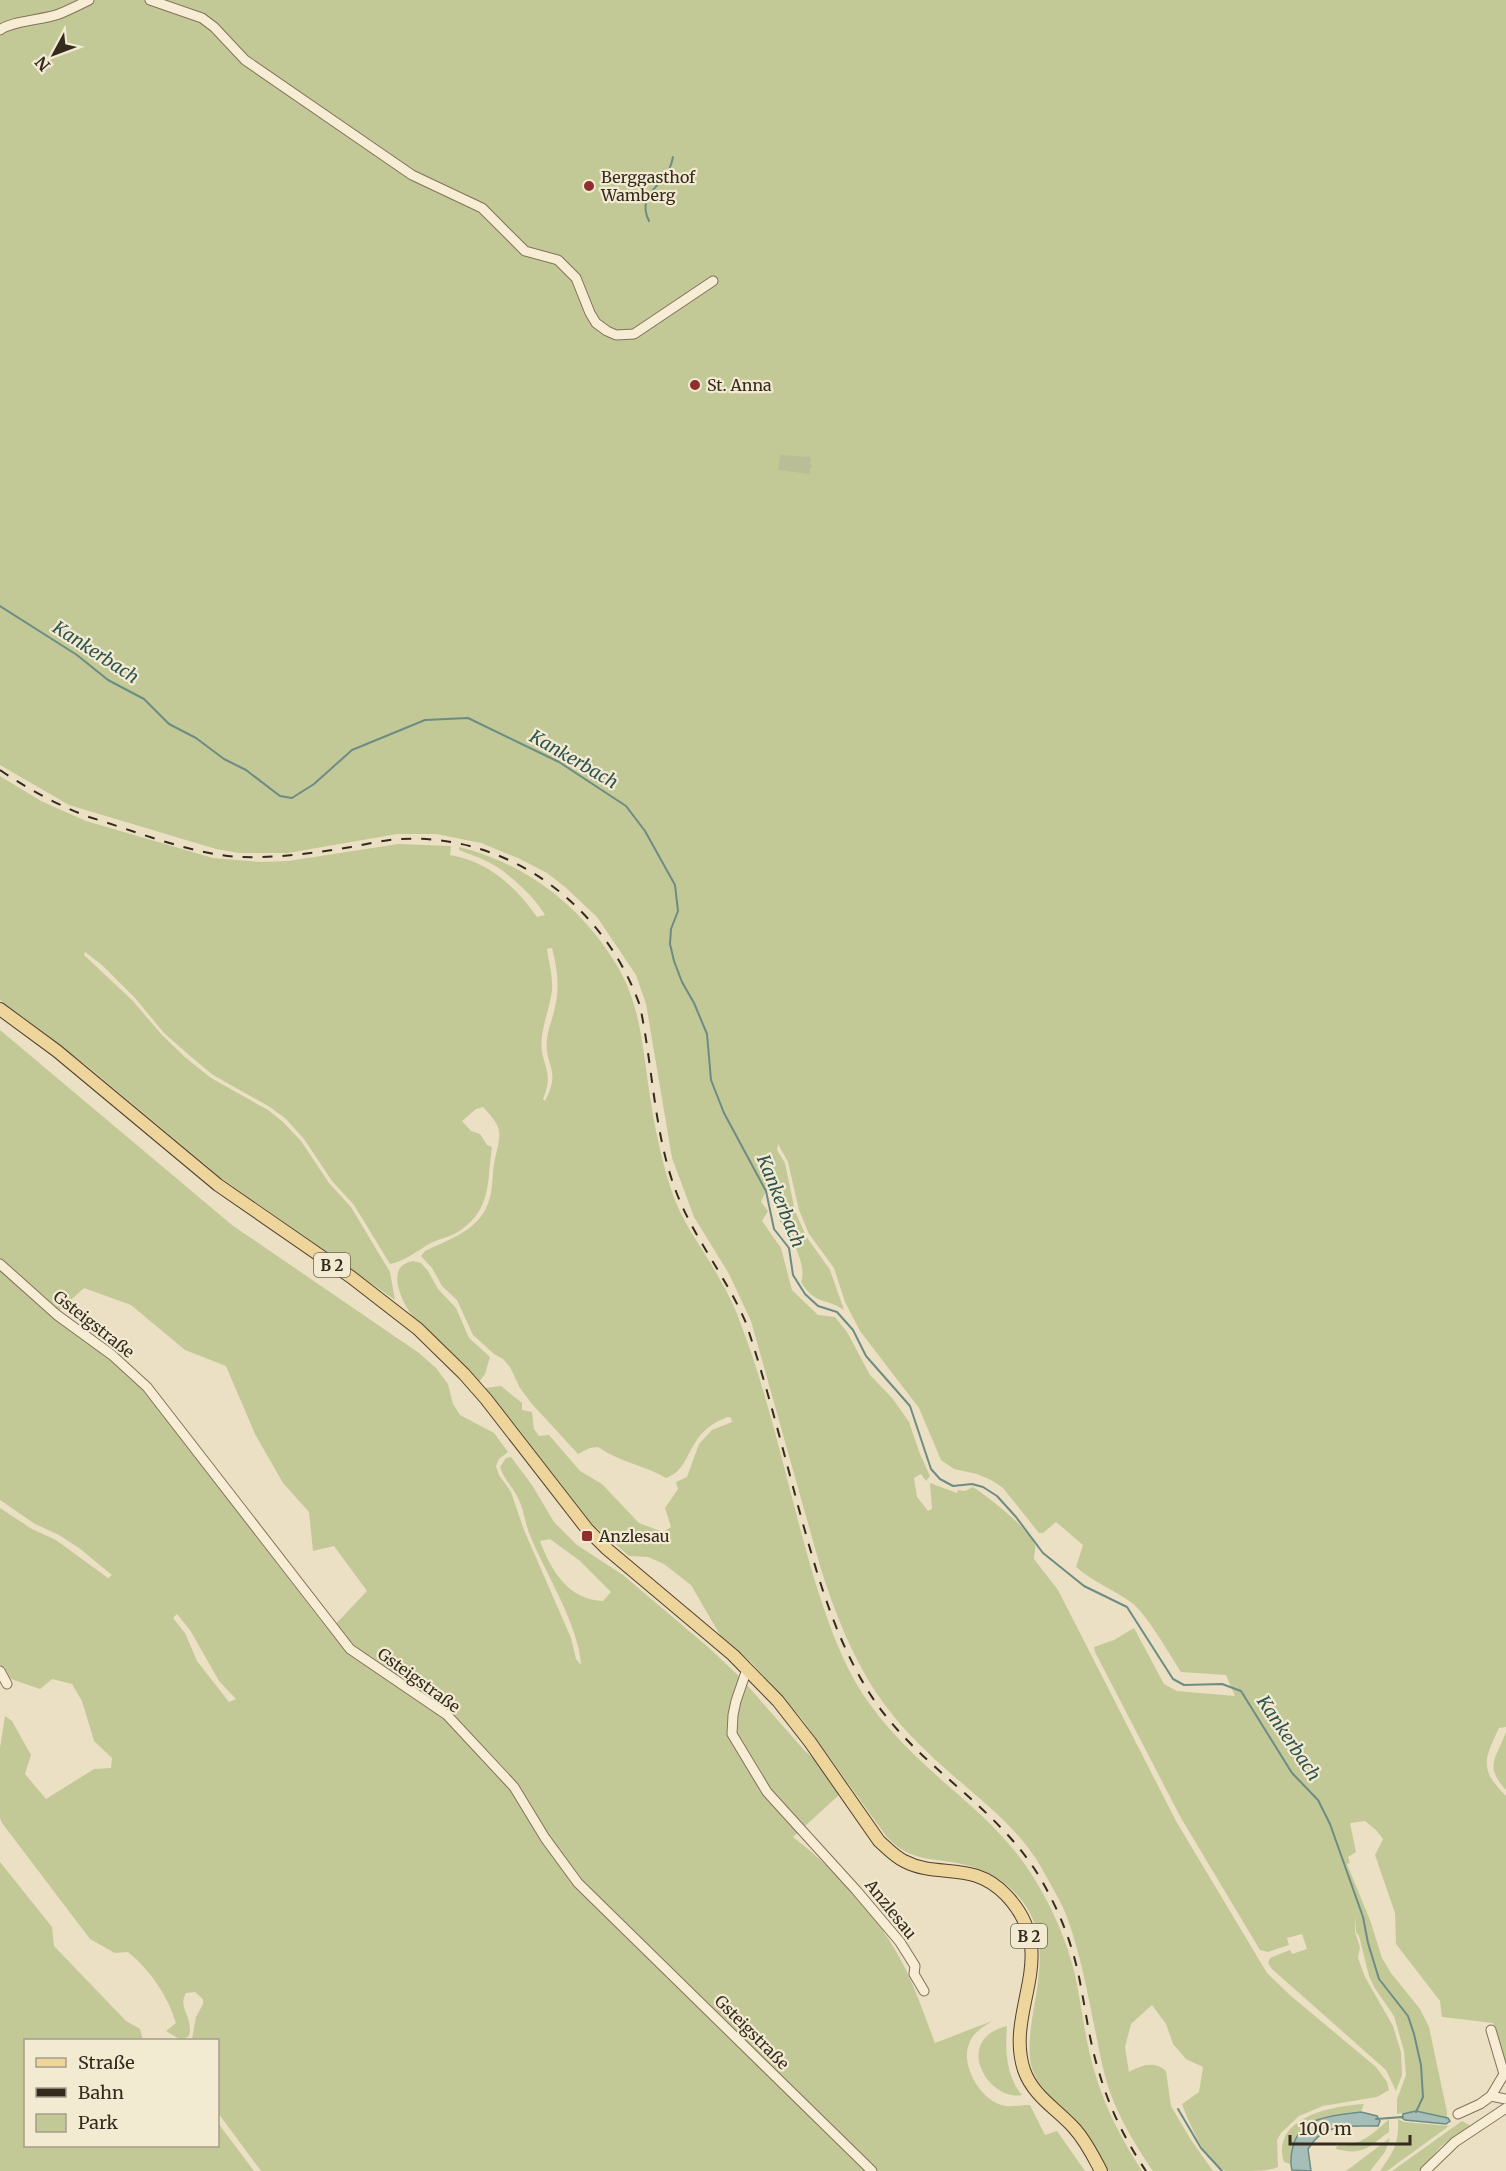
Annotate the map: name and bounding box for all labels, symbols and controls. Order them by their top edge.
north arrow [24,24,84,84]
text: N [31,52,54,75]
place label: Berggasthof Wamberg [600,167,696,205]
marker: Berggasthof Wamberg [582,179,596,193]
place label: St. Anna [707,375,772,395]
marker: St. Anna [688,378,702,392]
water label: Kankerbach [48,615,143,688]
water label: Kankerbach [525,724,622,793]
water label: Kankerbach [752,1150,810,1251]
road number: B 2 [314,1253,350,1277]
street label: Gsteigstraße [50,1286,138,1362]
place label: Anzlesau [598,1526,670,1546]
marker: Anzlesau [580,1529,594,1543]
street label: Gsteigstraße [374,1643,464,1717]
water label: Kankerbach [1252,1690,1326,1785]
street label: Anzlesau [860,1875,921,1943]
road number: B 2 [1011,1924,1047,1948]
street label: Gsteigstraße [711,1991,793,2073]
legend [24,2039,219,2147]
text: Straße [78,2051,135,2074]
text: Bahn [78,2081,124,2104]
scale bar [1290,2108,1410,2146]
text: Park [78,2111,119,2134]
text: 100 m [1299,2117,1352,2140]

